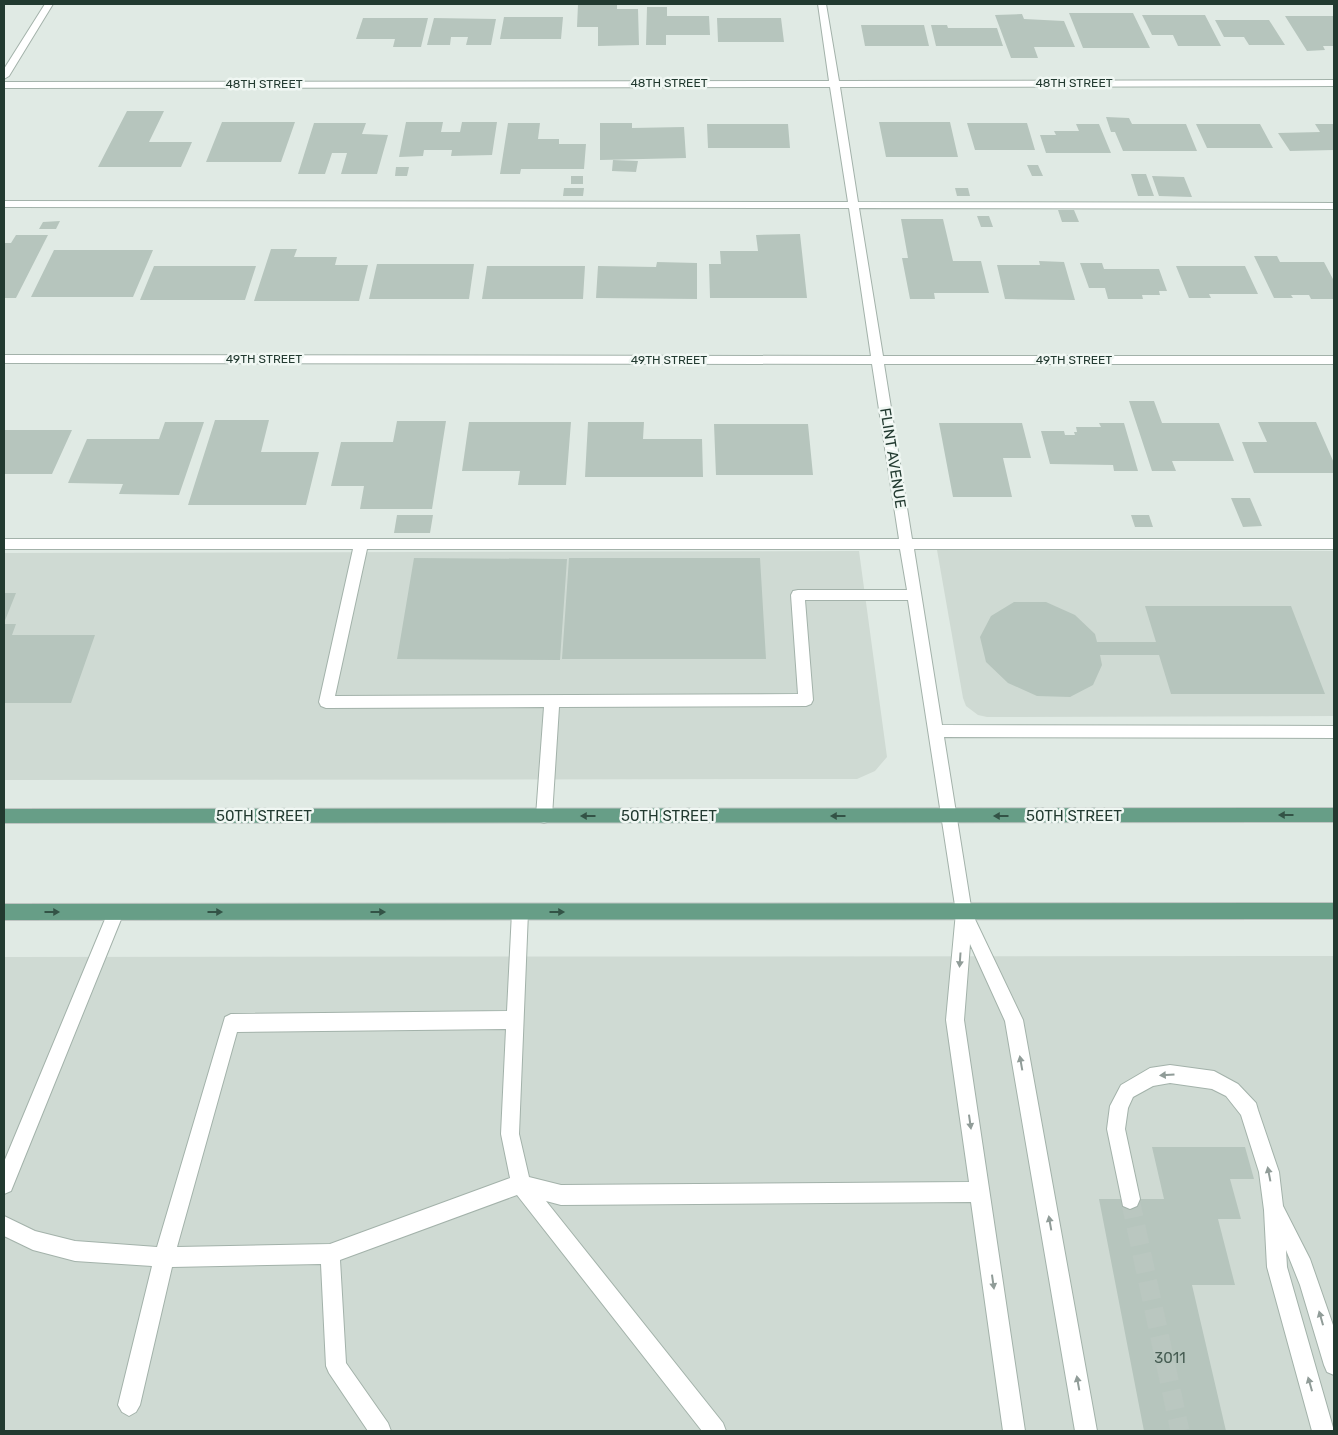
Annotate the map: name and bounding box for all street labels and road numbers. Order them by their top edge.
street label: 48TH STREET [630,76,708,90]
street label: 48TH STREET [1035,76,1113,90]
street label: 48TH STREET [225,77,303,91]
street label: 49TH STREET [226,352,302,366]
street label: 49TH STREET [631,353,707,367]
street label: 49TH STREET [1036,353,1112,367]
street label: FLINT AVENUE [876,406,910,510]
street label: 50TH STREET [216,807,312,825]
street label: 50TH STREET [621,807,717,825]
street label: 50TH STREET [1026,807,1122,825]

